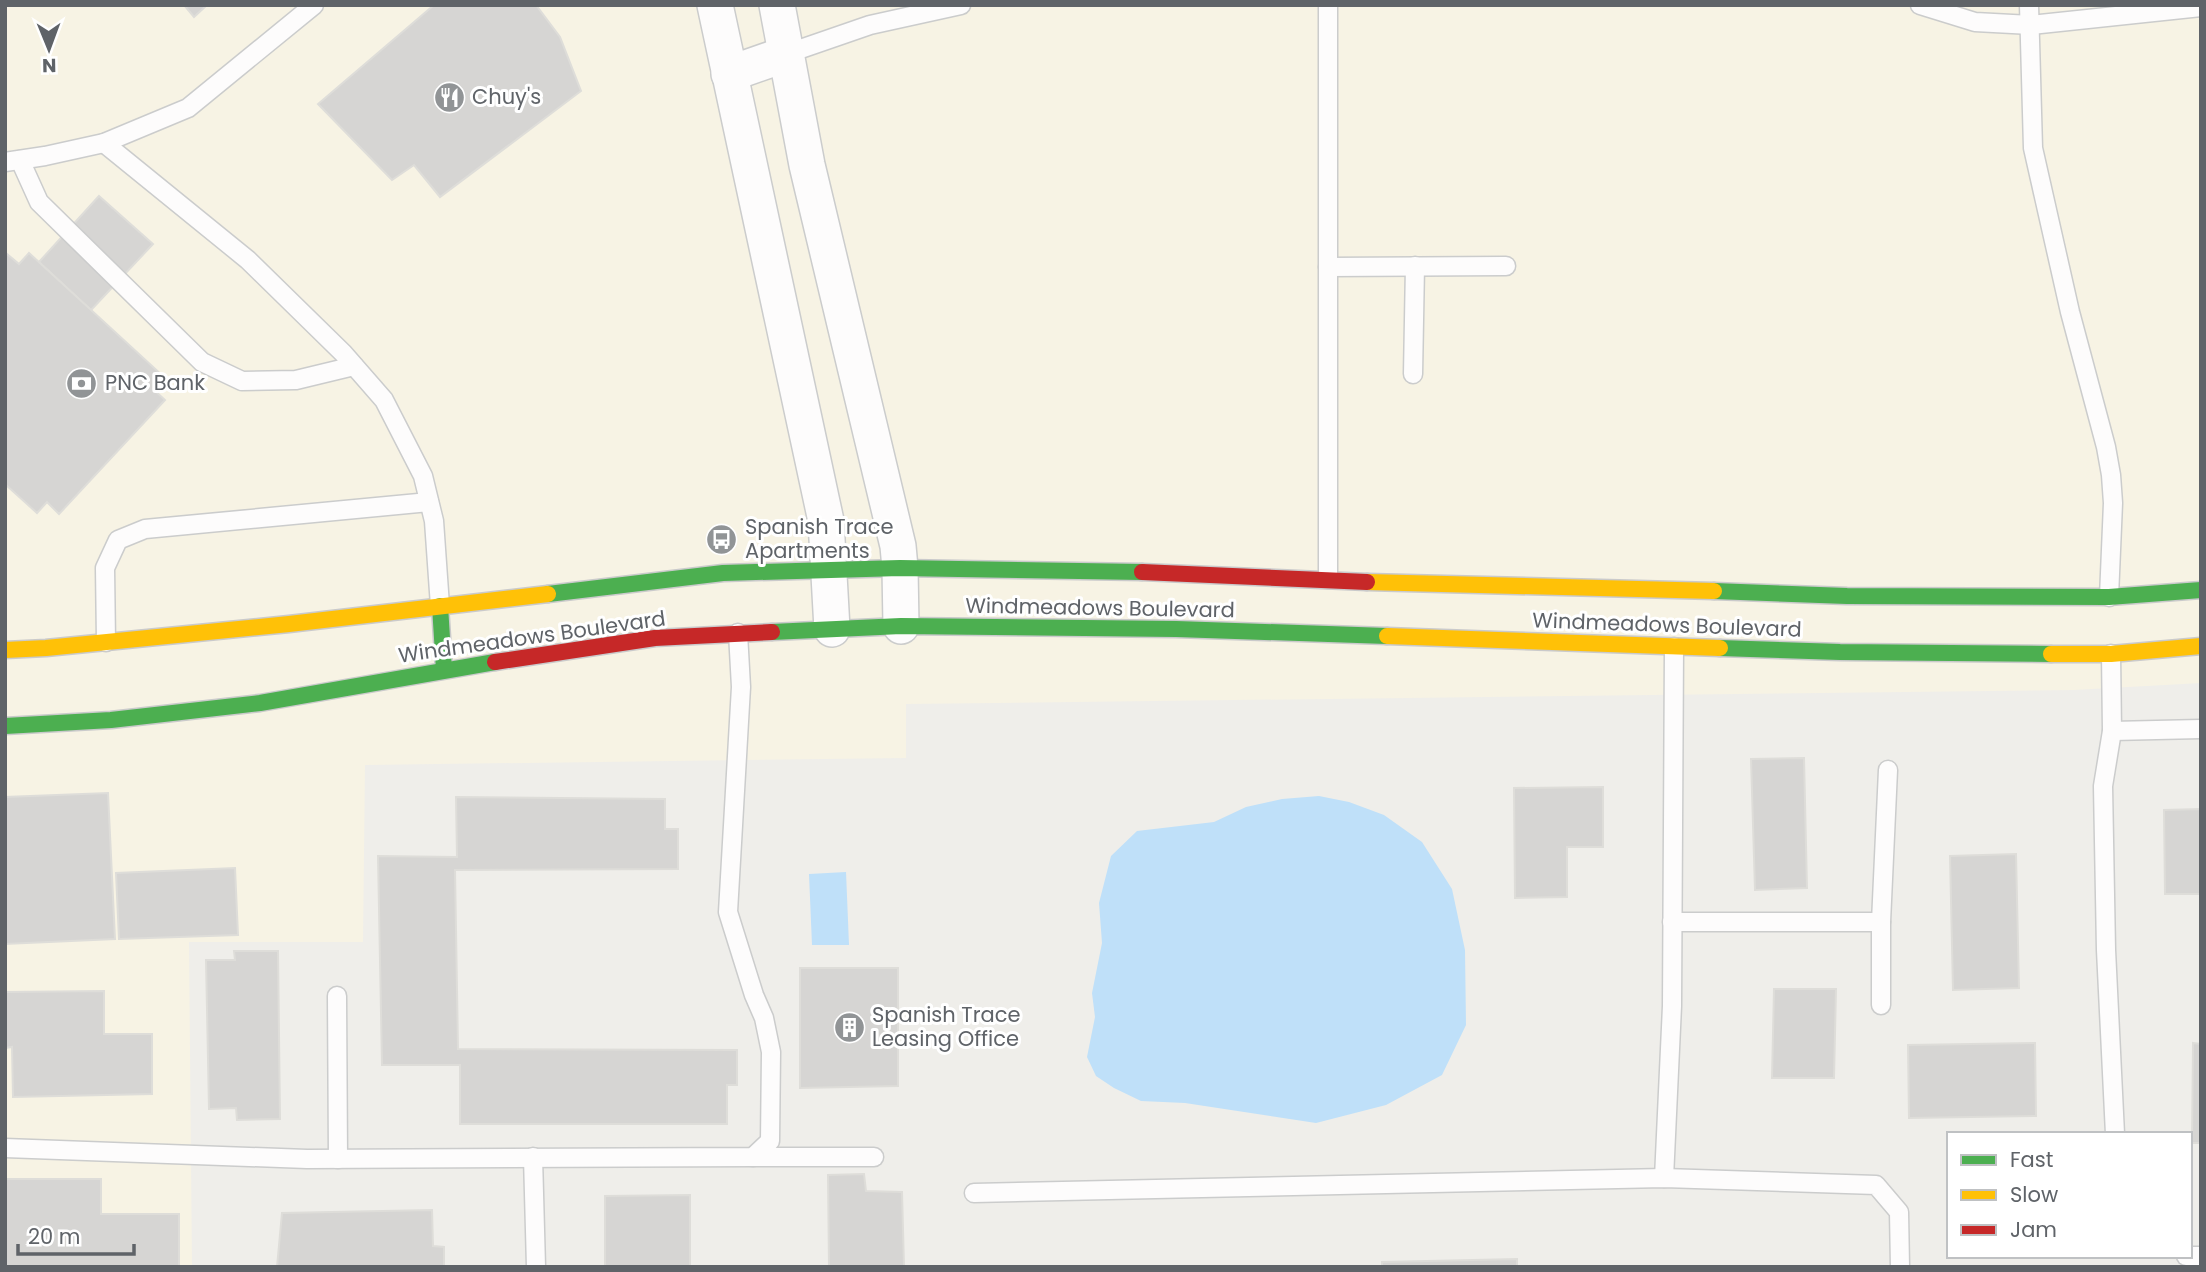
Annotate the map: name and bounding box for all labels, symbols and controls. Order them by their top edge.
north arrow [14,14,84,84]
text: N [42,52,57,79]
restaurant icon: Chuy's [432,80,466,114]
place label: Chuy's [472,82,541,111]
bank icon: PNC Bank [65,366,99,400]
place label: PNC Bank [105,368,205,397]
place label: Spanish Trace Apartments [745,512,894,565]
bus stop icon: Spanish Trace Apartments [705,522,739,556]
street label: Windmeadows Boulevard [965,591,1235,624]
street label: Windmeadows Boulevard [396,603,667,670]
street label: Windmeadows Boulevard [1532,605,1802,644]
place label: Spanish Trace Leasing Office [872,1000,1021,1053]
building icon: Spanish Trace Leasing Office [832,1010,866,1044]
legend [1947,1132,2192,1258]
text: Fast [2010,1145,2053,1174]
text: Slow [2010,1180,2058,1209]
scale bar [18,1212,133,1256]
text: Jam [2010,1215,2057,1244]
text: 20 m [28,1222,81,1251]

